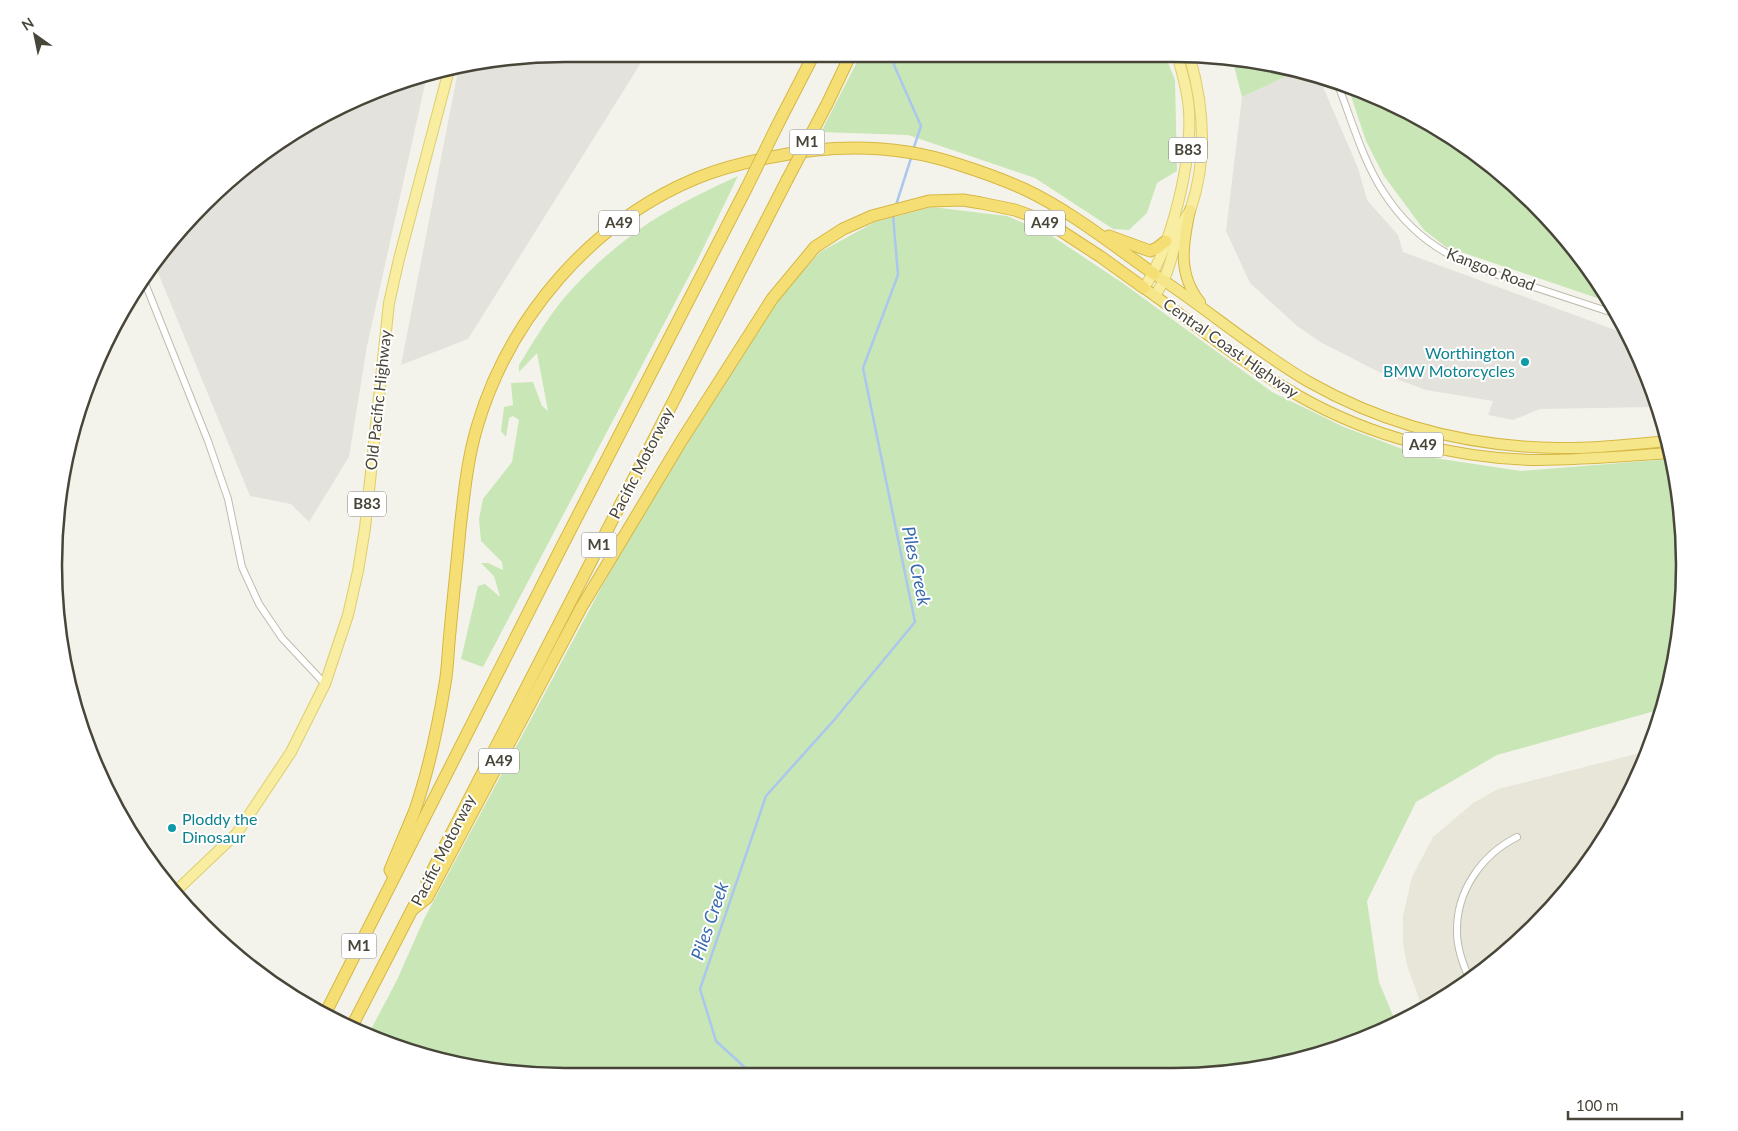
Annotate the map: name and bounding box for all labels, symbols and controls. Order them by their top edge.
north arrow [10,10,60,60]
text: N [18,14,37,34]
road number: M1 [790,130,824,154]
road number: B83 [1169,138,1207,162]
road number: A49 [599,210,639,236]
road number: A49 [1025,210,1065,236]
street label: Kangoo Road [1444,243,1538,294]
street label: Central Coast Highway [1160,294,1303,402]
street label: Old Pacific Highway [361,328,394,471]
place label: Worthington BMW Motorcycles [1383,343,1515,380]
marker: Worthington BMW Motorcycles [1519,356,1531,368]
street label: Pacific Motorway [604,403,677,522]
road number: A49 [1403,432,1443,458]
road number: B83 [348,492,386,516]
water label: Piles Creek [898,524,936,608]
road number: M1 [582,532,616,558]
road number: A49 [479,748,519,774]
street label: Pacific Motorway [406,790,479,909]
place label: Ploddy the Dinosaur [182,809,257,846]
marker: Ploddy the Dinosaur [166,822,178,834]
water label: Piles Creek [685,878,733,963]
road number: M1 [342,934,376,958]
scale bar [1568,1088,1682,1120]
text: 100 m [1576,1096,1618,1114]

